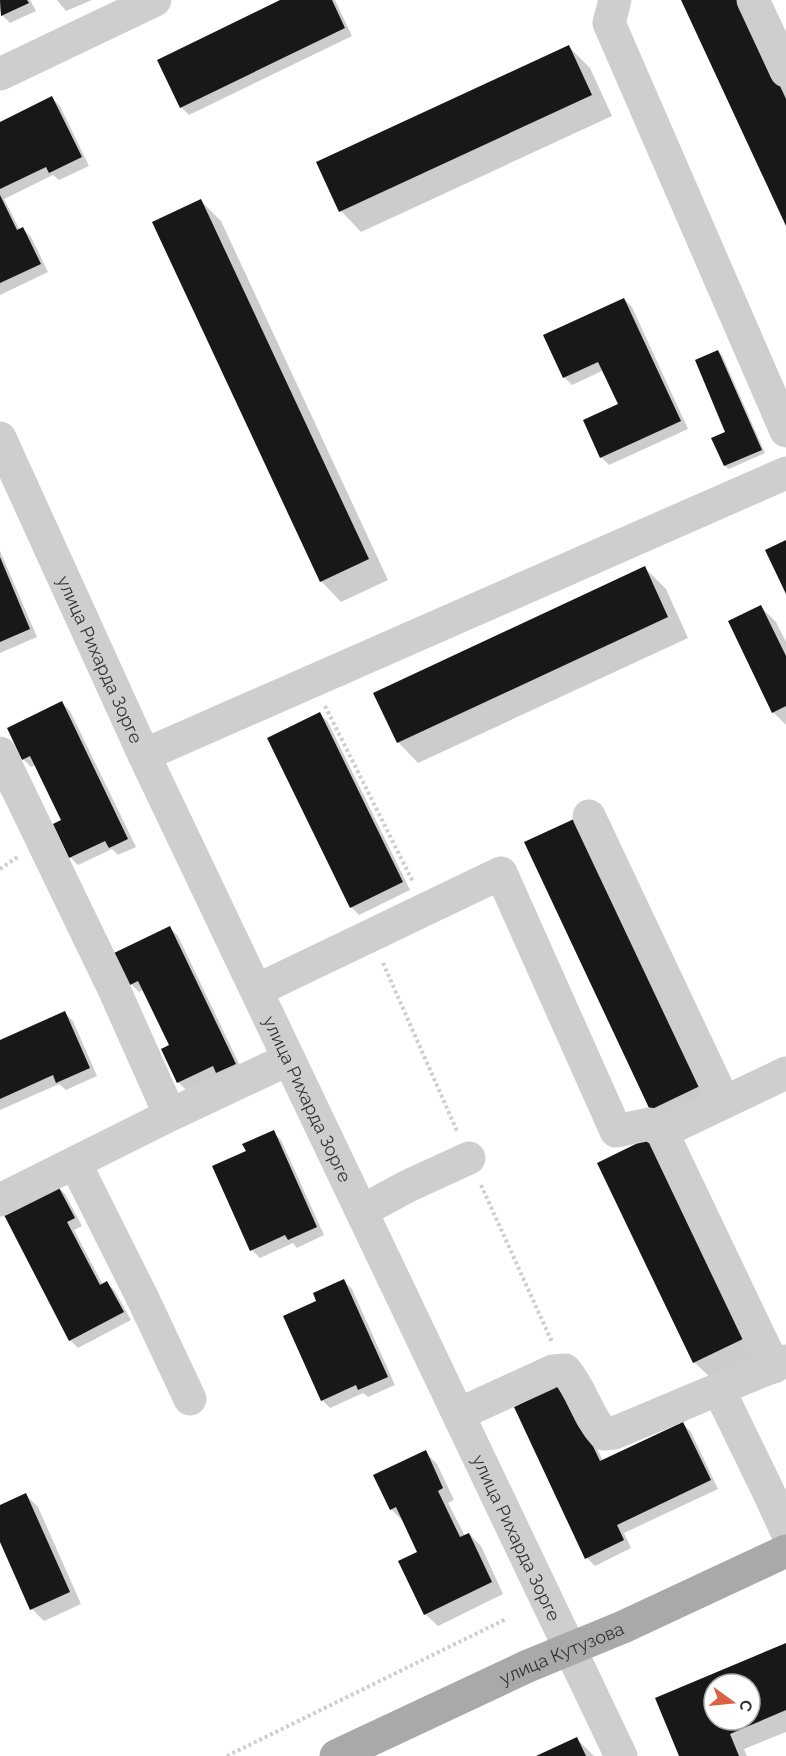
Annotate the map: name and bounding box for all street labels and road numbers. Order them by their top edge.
street label: улица Рихарда Зорге [53,572,148,747]
street label: улица Рихарда Зорге [259,1012,357,1186]
street label: улица Рихарда Зорге [468,1451,566,1624]
street label: улица Кутузова [496,1617,627,1688]

